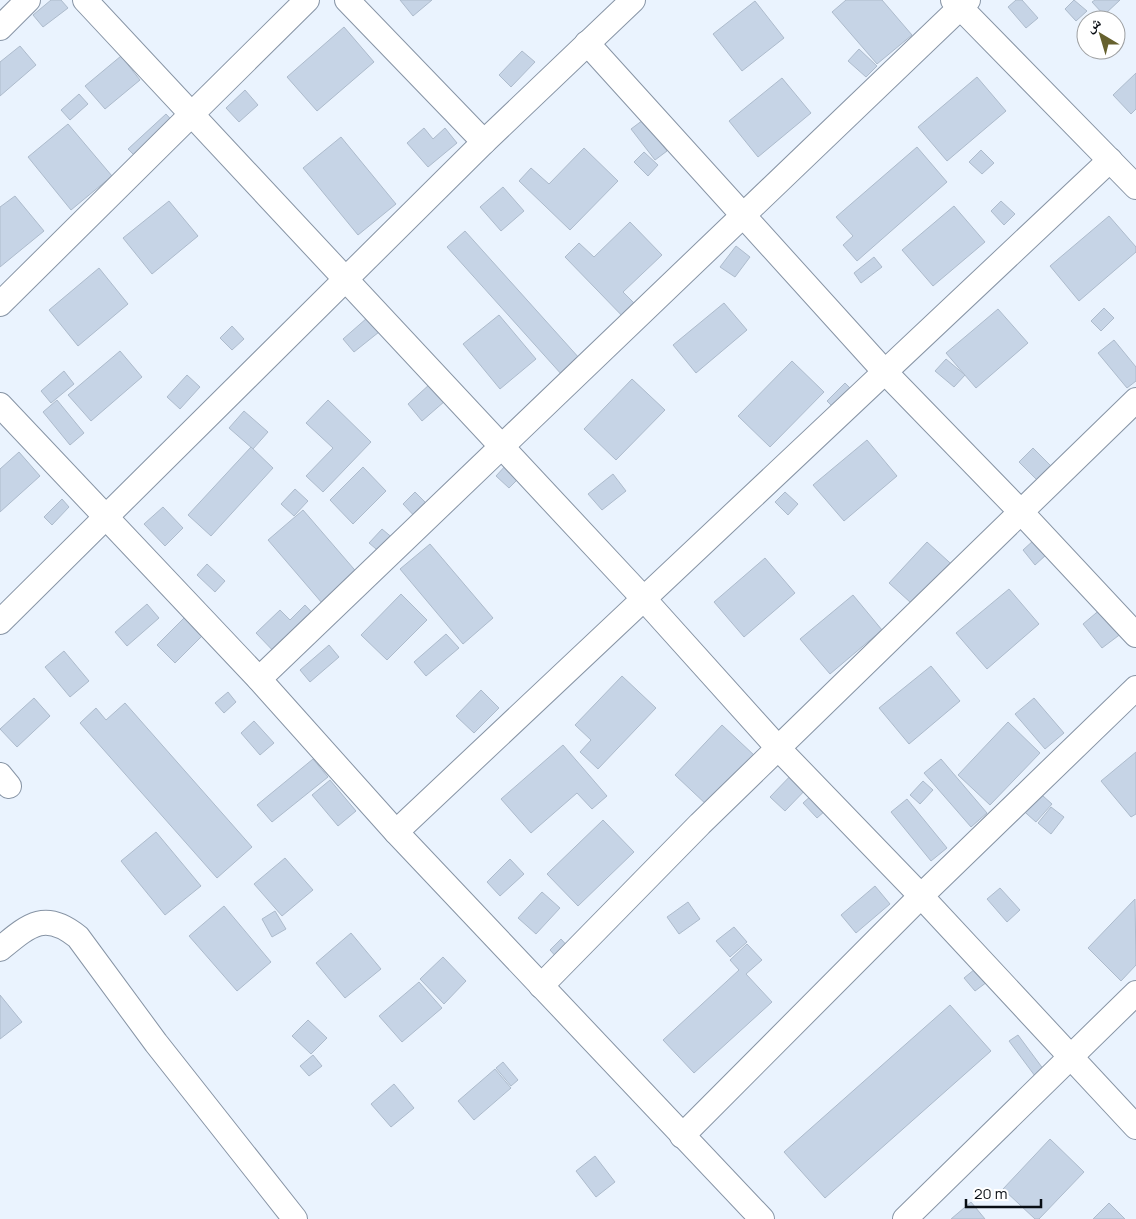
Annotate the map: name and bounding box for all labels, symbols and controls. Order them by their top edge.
north arrow [1076,10,1126,60]
text: ش [1081,12,1105,36]
scale bar [966,1176,1041,1208]
text: 20 m [974,1183,1007,1204]

